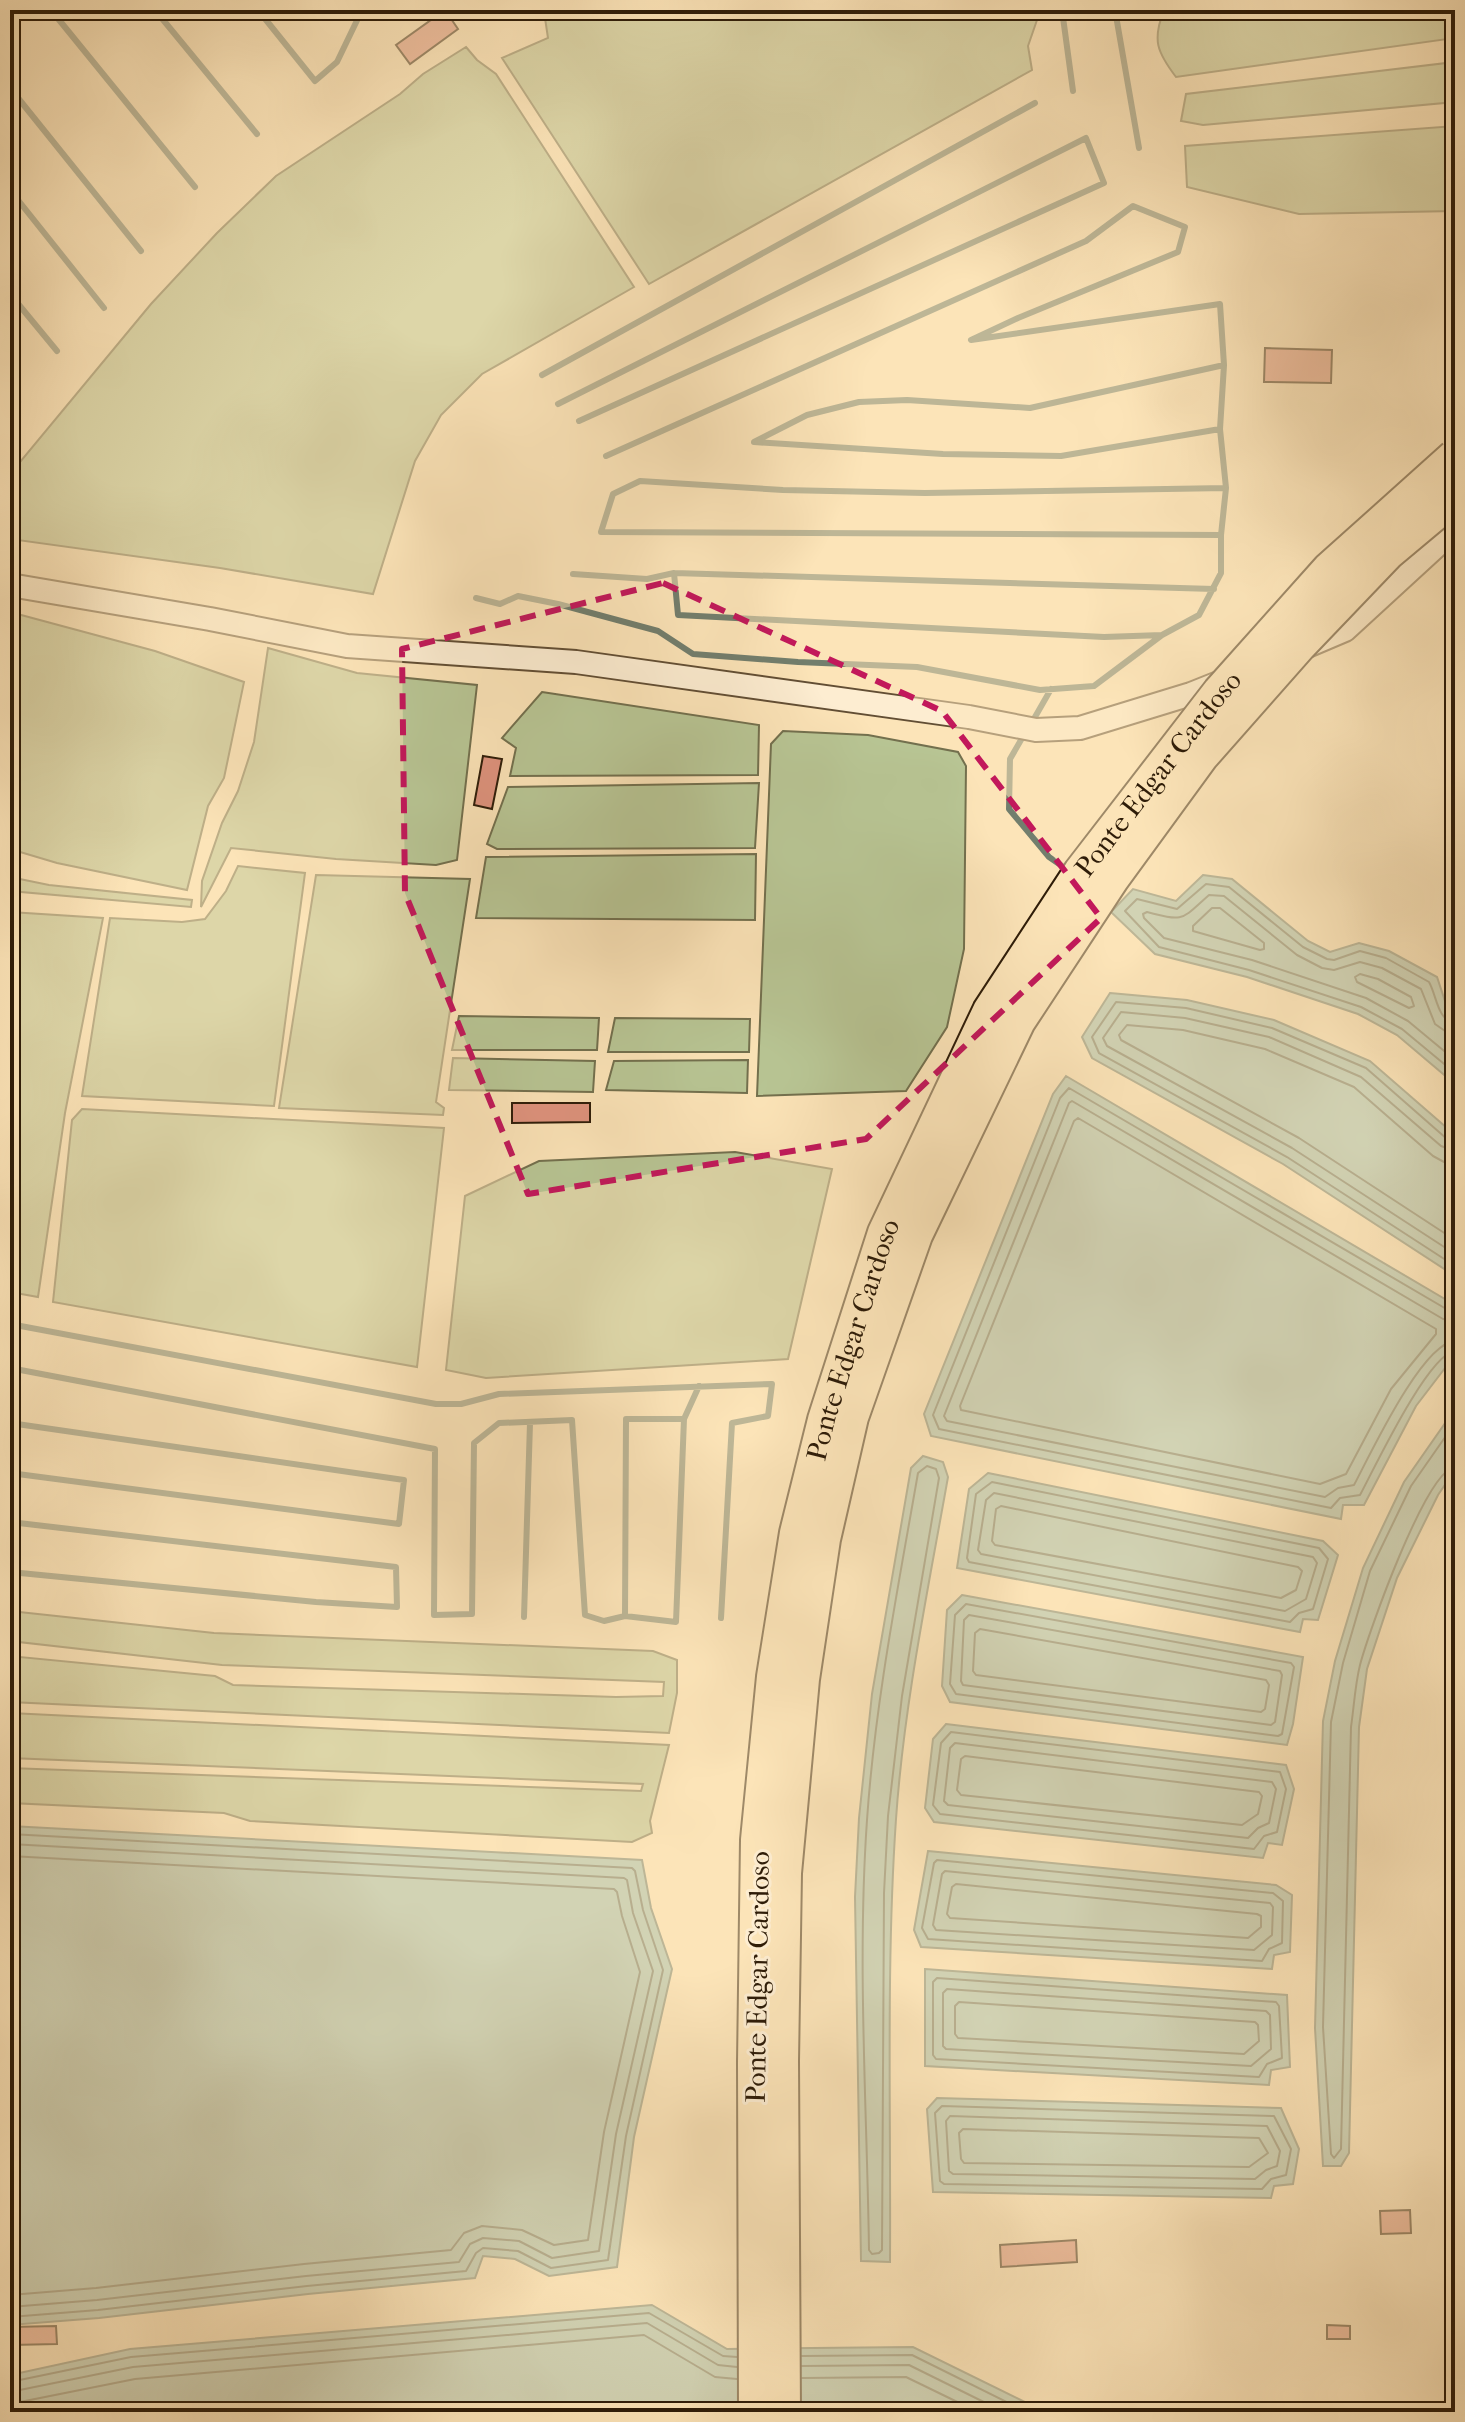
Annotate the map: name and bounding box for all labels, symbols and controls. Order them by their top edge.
street label: Ponte Edgar Cardoso [1068,664,1248,883]
street label: Ponte Edgar Cardoso [800,1213,907,1464]
street label: Ponte Edgar Cardoso [739,1851,776,2103]

